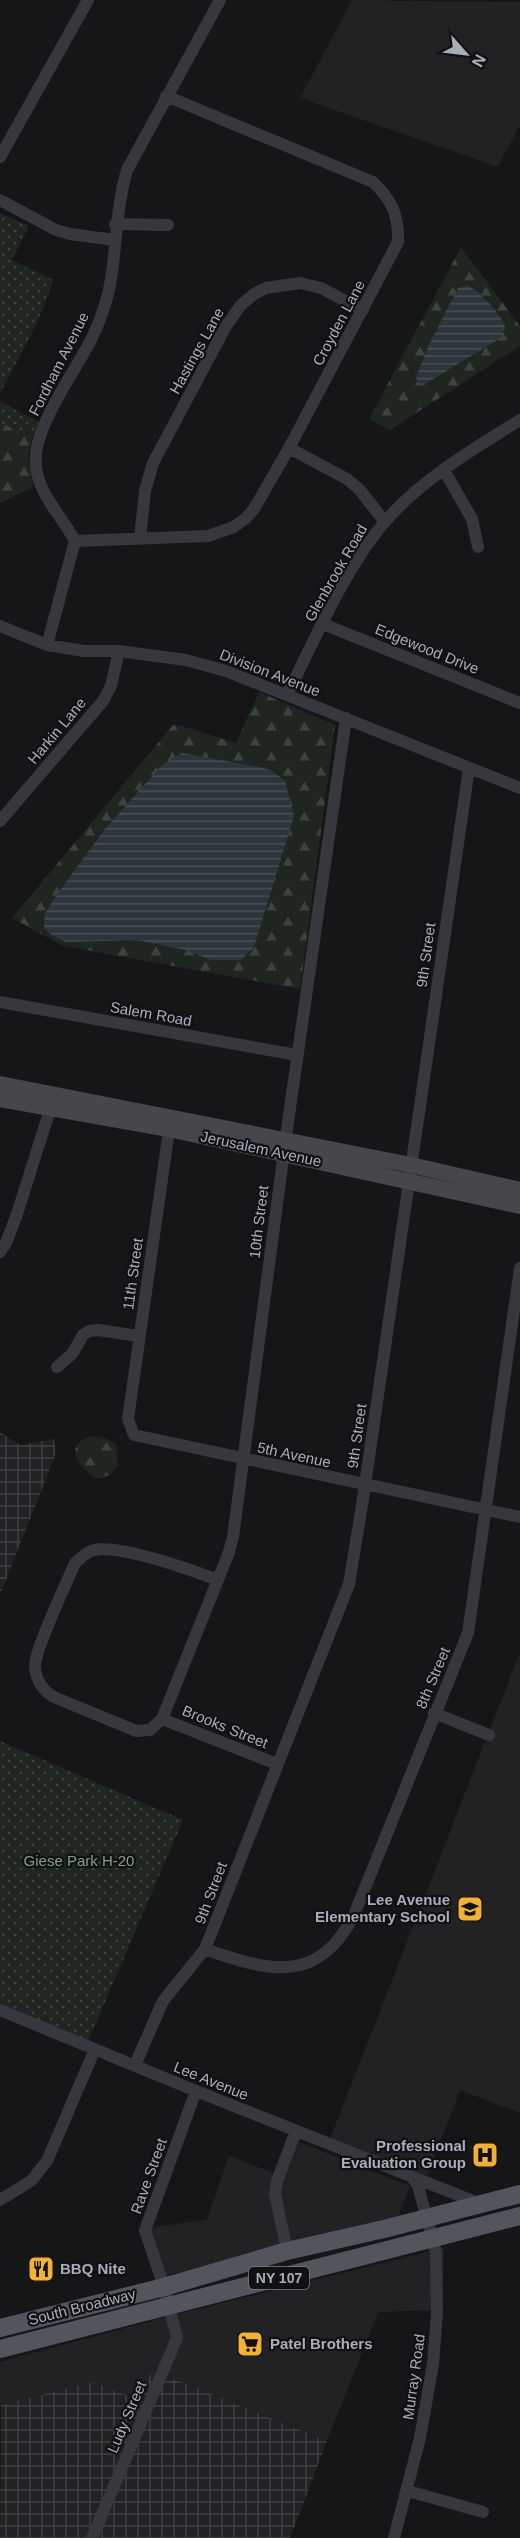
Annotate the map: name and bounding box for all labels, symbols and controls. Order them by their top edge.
north arrow [436,24,496,84]
text: N [469,52,489,70]
street label: Croyden Lane [309,277,368,368]
street label: Hastings Lane [166,305,227,397]
street label: Fordham Avenue [25,309,92,418]
street label: Glenbrook Road [301,521,370,624]
street label: Edgewood Drive [373,620,481,677]
street label: Division Avenue [217,646,323,700]
street label: Harkin Lane [24,694,89,767]
street label: 9th Street [413,921,439,988]
street label: Salem Road [109,998,193,1029]
street label: Jerusalem Avenue [199,1127,323,1170]
street label: 10th Street [246,1184,272,1259]
street label: 11th Street [119,1236,146,1311]
street label: 9th Street [344,1402,370,1469]
street label: 5th Avenue [256,1438,332,1471]
street label: 8th Street [412,1644,453,1711]
street label: Brooks Street [180,1702,271,1752]
park label: Giese Park H-20 [24,1852,134,1869]
street label: 9th Street [191,1859,230,1926]
place label: Lee Avenue Elementary School [315,1891,450,1925]
school or university icon: Lee Avenue Elementary School [455,1894,485,1924]
street label: Lee Avenue [171,2058,251,2103]
street label: Rave Street [127,2135,170,2216]
place label: Professional Evaluation Group [341,2137,466,2171]
hospital icon: Professional Evaluation Group [470,2140,500,2170]
restaurant icon: BBQ Nite [26,2254,56,2284]
place label: BBQ Nite [60,2260,126,2277]
road number: NY 107 [249,2267,309,2289]
street label: South Broadway [26,2285,138,2328]
supermarket icon: Patel Brothers [235,2329,265,2359]
street label: Murray Road [399,2333,428,2421]
place label: Patel Brothers [270,2335,373,2352]
street label: Ludy Street [104,2377,150,2455]

